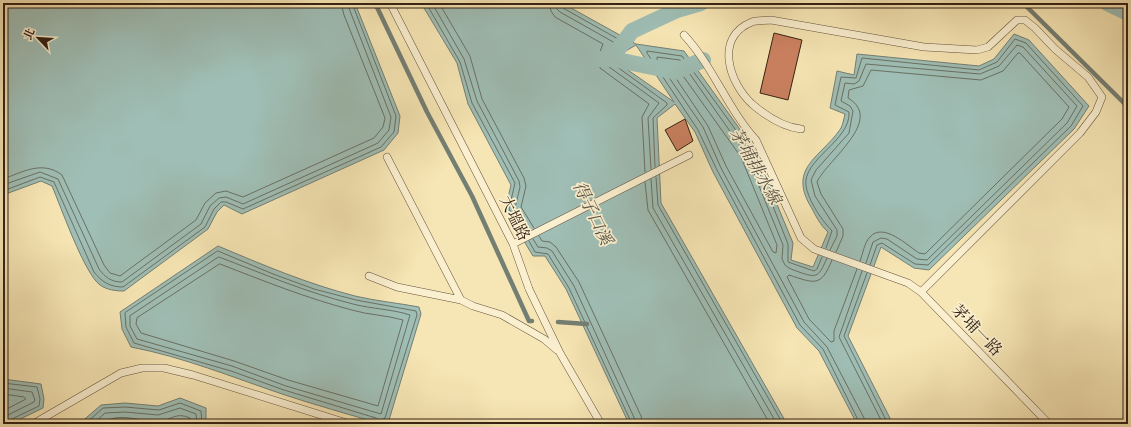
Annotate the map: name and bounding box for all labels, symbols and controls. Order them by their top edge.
north arrow [18,18,58,58]
text: 北 [20,26,38,42]
water label: 茅埔排水線 [725,124,788,210]
water label: 得子口溪 [568,178,619,250]
street label: 大塭路 [495,192,535,244]
street label: 茅埔一路 [947,300,1007,360]

